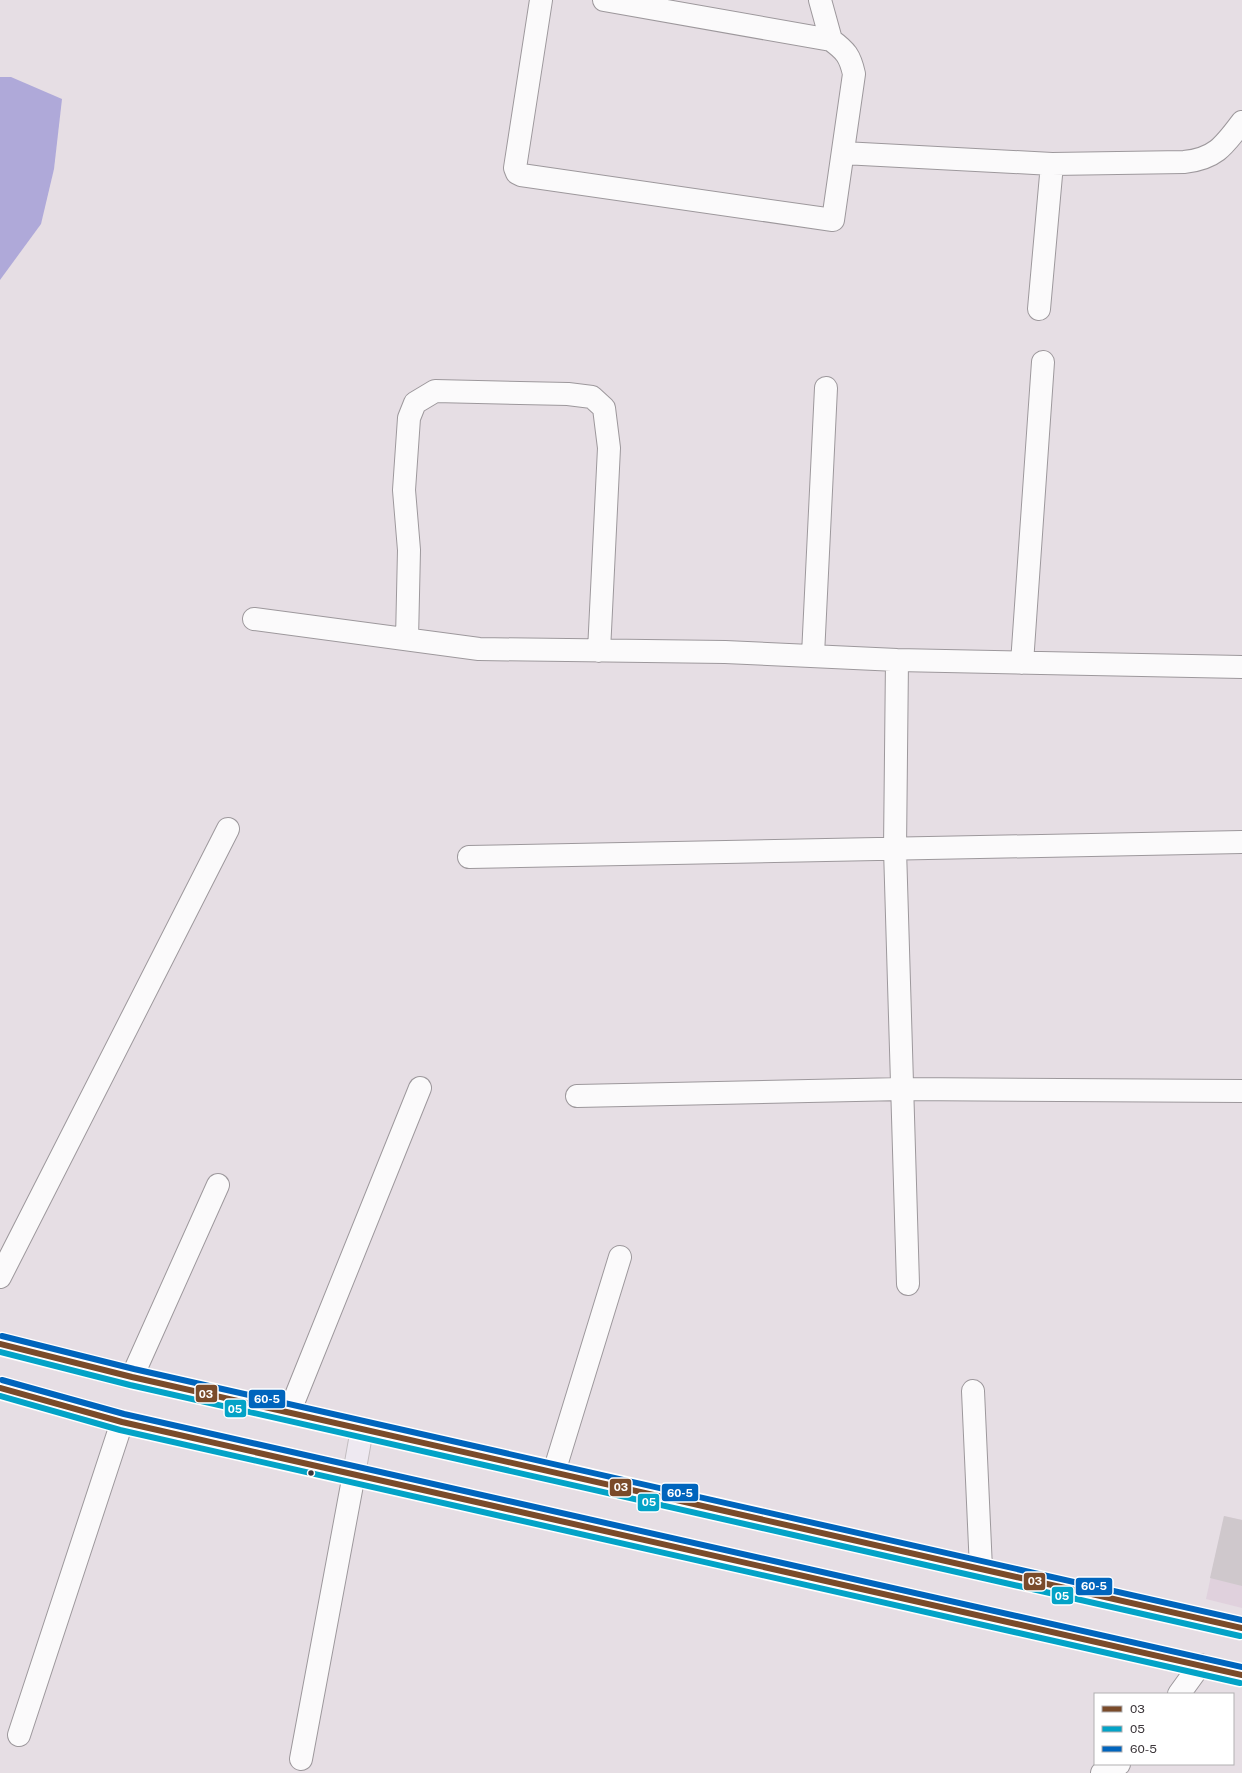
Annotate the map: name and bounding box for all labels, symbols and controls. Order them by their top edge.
line badge: 03 [195,1384,218,1403]
text: 03 [199,1388,213,1400]
line badge: 60-5 [248,1389,286,1409]
text: 60-5 [254,1393,280,1405]
line badge: 05 [224,1399,247,1418]
text: 05 [228,1403,242,1415]
unlabelled marker [306,1468,316,1478]
line badge: 03 [609,1478,632,1497]
text: 03 [614,1481,628,1493]
line badge: 60-5 [661,1483,699,1502]
text: 60-5 [667,1487,693,1499]
line badge: 05 [637,1493,660,1512]
text: 05 [642,1496,656,1508]
line badge: 03 [1023,1572,1046,1591]
text: 03 [1028,1575,1042,1587]
line badge: 60-5 [1075,1577,1113,1596]
text: 60-5 [1081,1580,1107,1592]
line badge: 05 [1051,1586,1074,1605]
text: 05 [1055,1590,1069,1602]
legend [1094,1693,1234,1765]
text: 03 [1130,1702,1145,1716]
text: 05 [1130,1722,1145,1736]
text: 60-5 [1130,1742,1157,1756]

